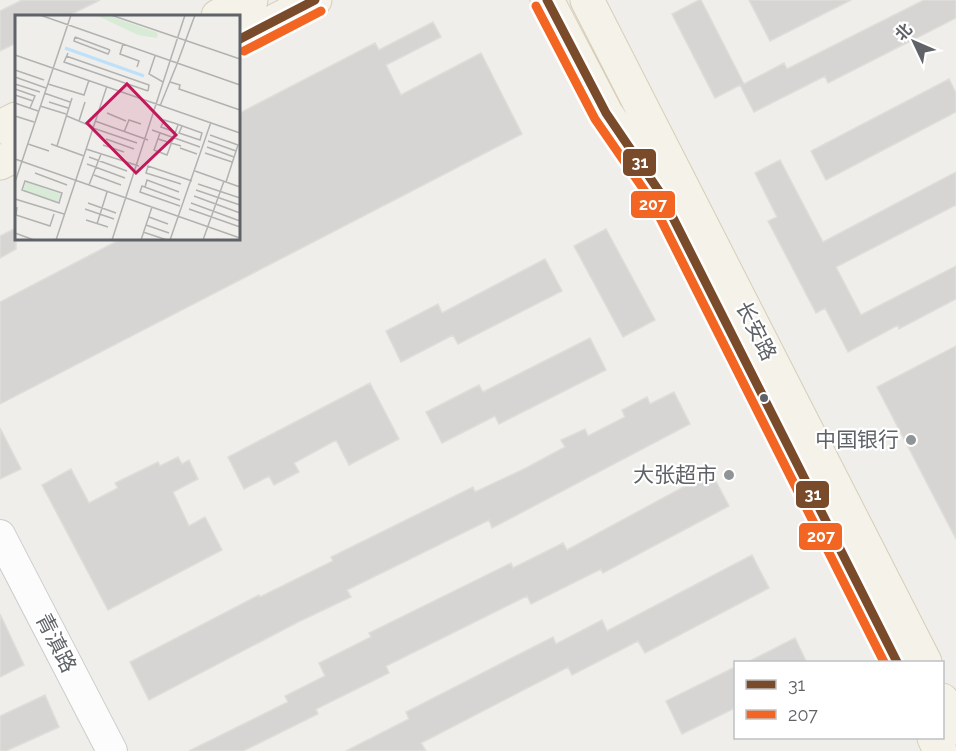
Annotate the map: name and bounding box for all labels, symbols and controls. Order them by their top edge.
north arrow [884,12,944,72]
inset map [15,15,240,240]
text: 北 [891,20,916,44]
line badge: 31 [622,148,657,177]
text: 31 [632,153,649,172]
line badge: 207 [630,190,676,219]
text: 207 [639,195,667,214]
street label: 长安路 [731,297,782,365]
unlabelled marker [758,392,770,404]
place label: 中国银行 [815,427,899,452]
marker: 中国银行 [904,433,918,447]
place label: 大张超市 [633,462,717,487]
marker: 大张超市 [722,468,736,482]
line badge: 31 [795,480,830,509]
text: 31 [805,485,822,504]
line badge: 207 [798,522,843,551]
text: 207 [807,527,835,546]
street label: 青滇路 [31,609,82,677]
legend [734,661,944,739]
text: 31 [788,674,806,695]
text: 207 [788,704,818,725]

